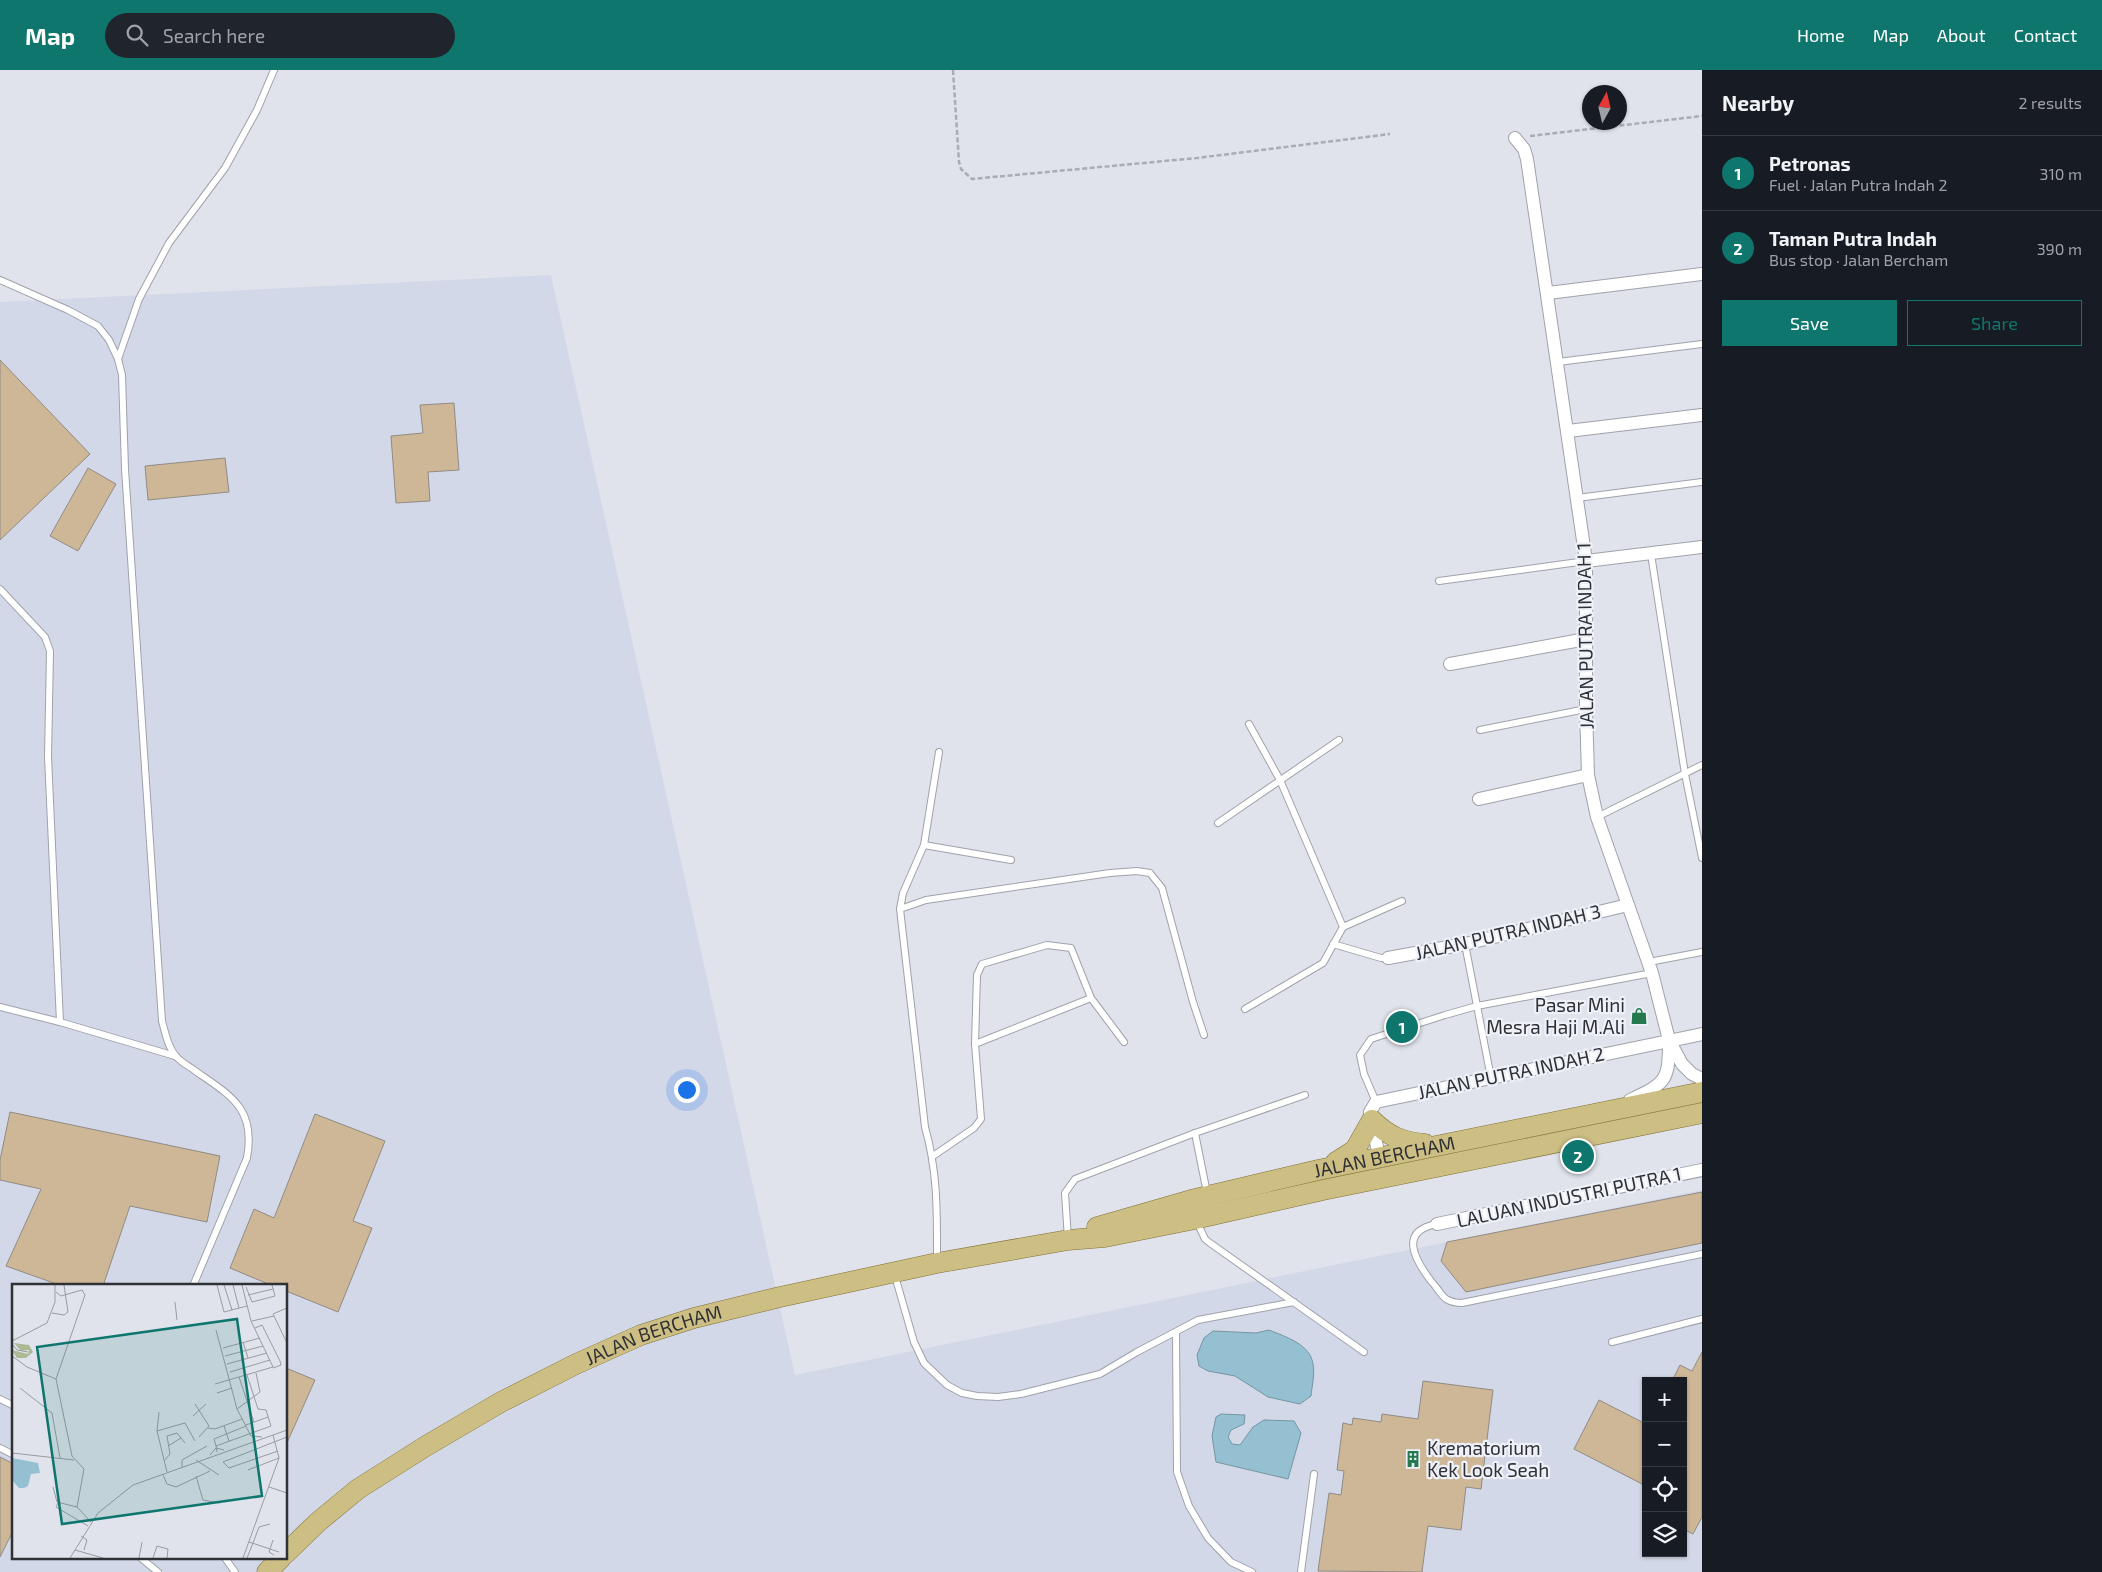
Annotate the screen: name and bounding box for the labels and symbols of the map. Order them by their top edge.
north arrow [1582,85,1627,130]
street label: JALAN PUTRA INDAH 1 [1571,542,1598,730]
street label: JALAN PUTRA INDAH 3 [1413,899,1603,964]
place label: Pasar Mini Mesra Haji M.Ali [1486,993,1625,1038]
shop icon: Pasar Mini Mesra Haji M.Ali [1629,1006,1649,1026]
pin: 1 [1386,1008,1418,1046]
street label: JALAN PUTRA INDAH 2 [1416,1042,1606,1104]
your location [674,1077,700,1103]
street label: JALAN BERCHAM [1311,1130,1457,1182]
pin: 2 [1562,1137,1594,1175]
street label: LALUAN INDUSTRI PUTRA 1 [1454,1161,1683,1232]
inset map [12,1284,288,1560]
street label: JALAN BERCHAM [581,1300,724,1369]
place label: Krematorium Kek Look Seah [1427,1436,1549,1481]
building icon: Krematorium Kek Look Seah [1403,1449,1423,1469]

